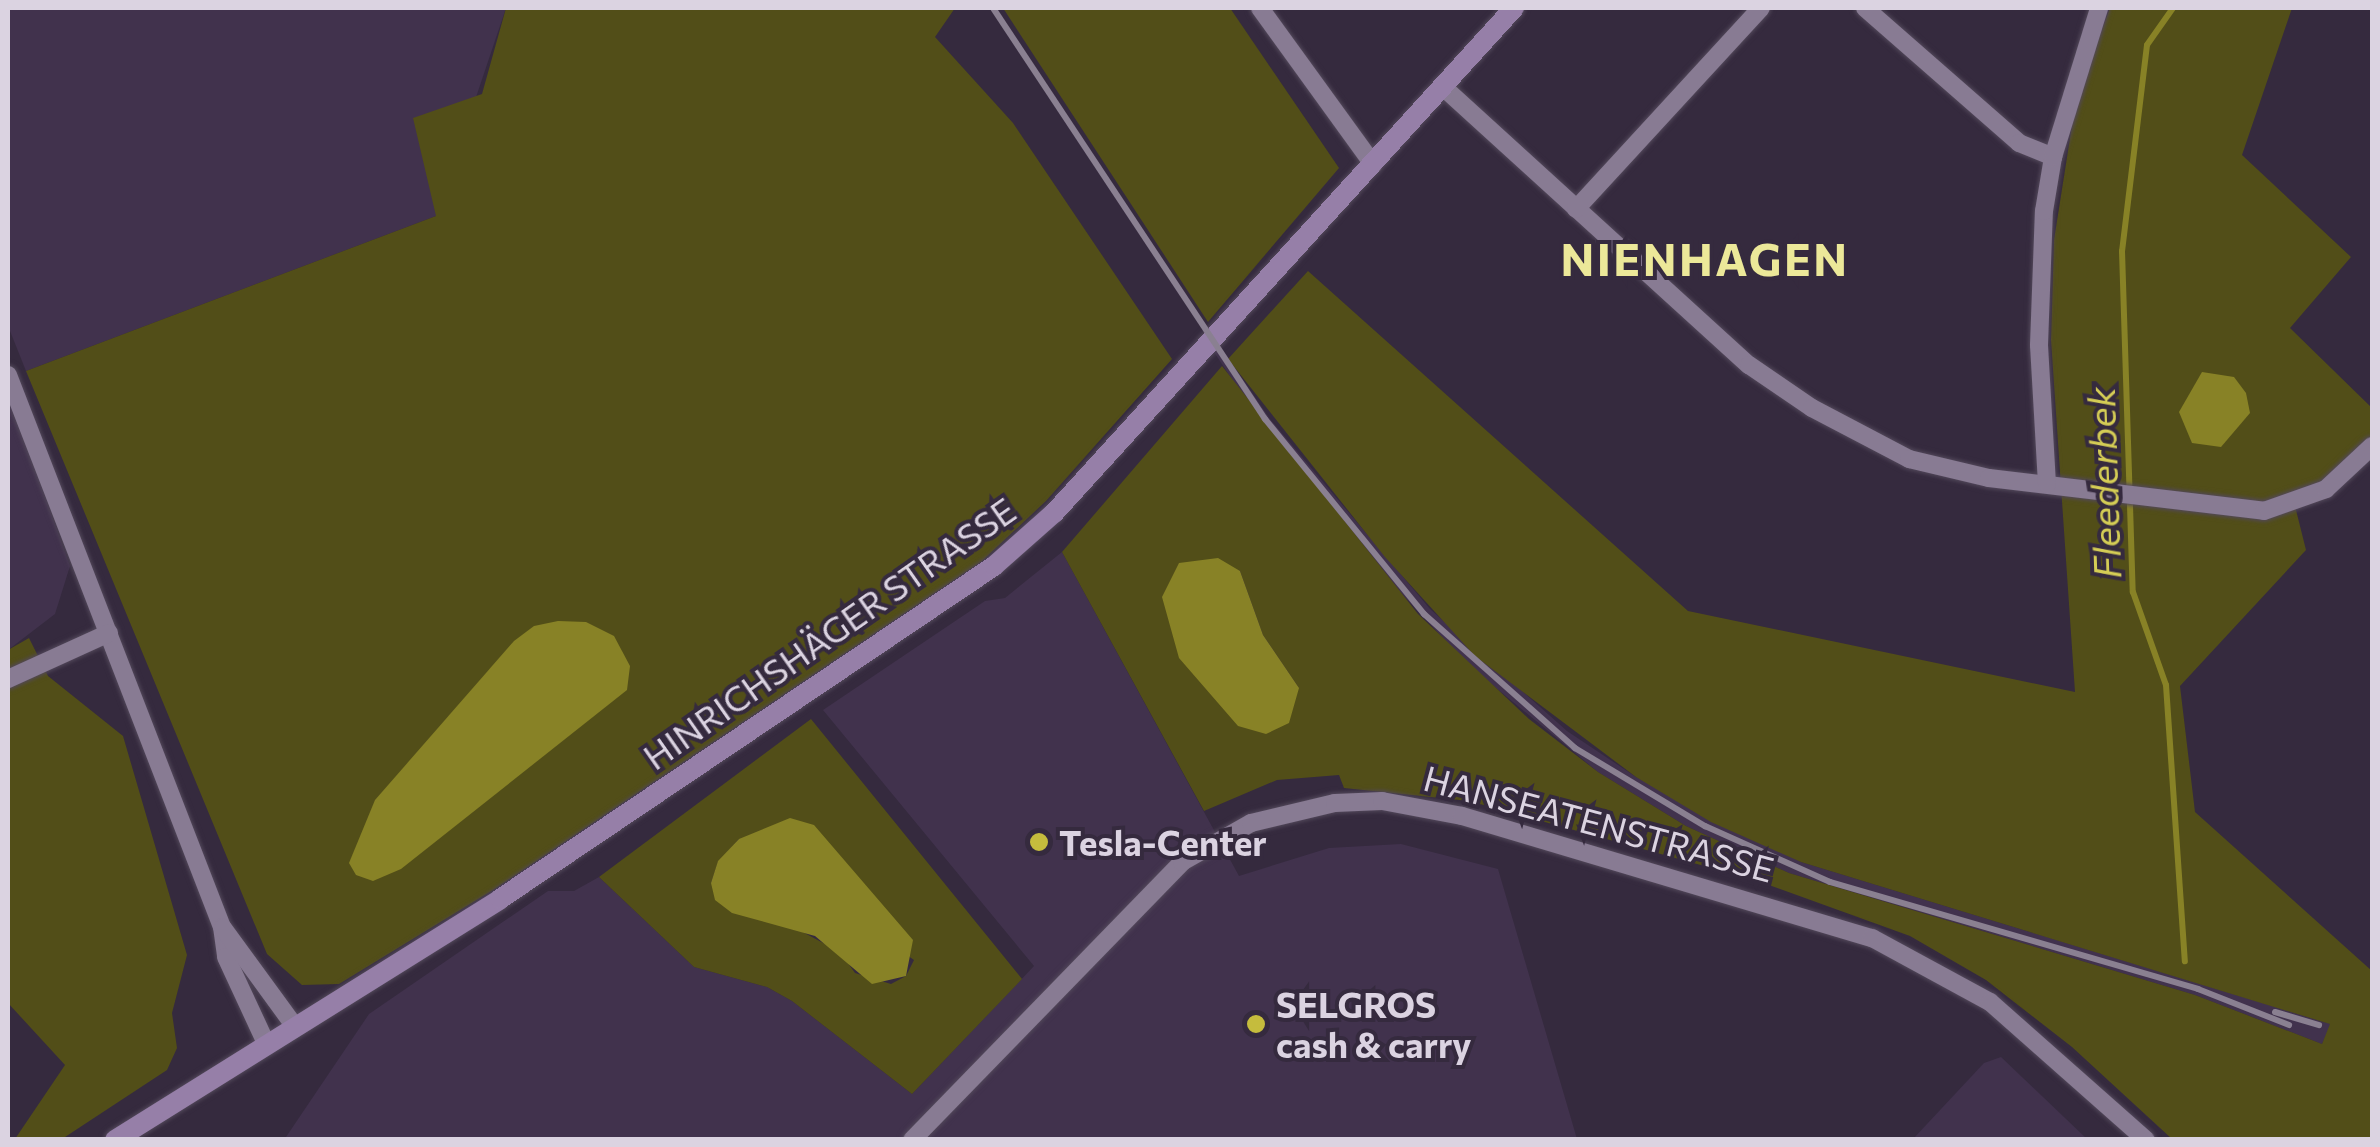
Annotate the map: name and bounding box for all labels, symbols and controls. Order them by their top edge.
district label: NIENHAGEN [1560,231,1850,285]
water label: Fleederbek [2077,386,2129,580]
street label: HINRICHSHÄGER STRASSE [635,488,1023,778]
street label: HANSEATENSTRASSE [1419,756,1779,890]
place label: Tesla-Center [1059,821,1267,863]
marker: Tesla-Center [1028,831,1050,853]
place label: SELGROS cash & carry [1276,983,1472,1065]
marker: SELGROS cash & carry [1245,1013,1267,1035]

